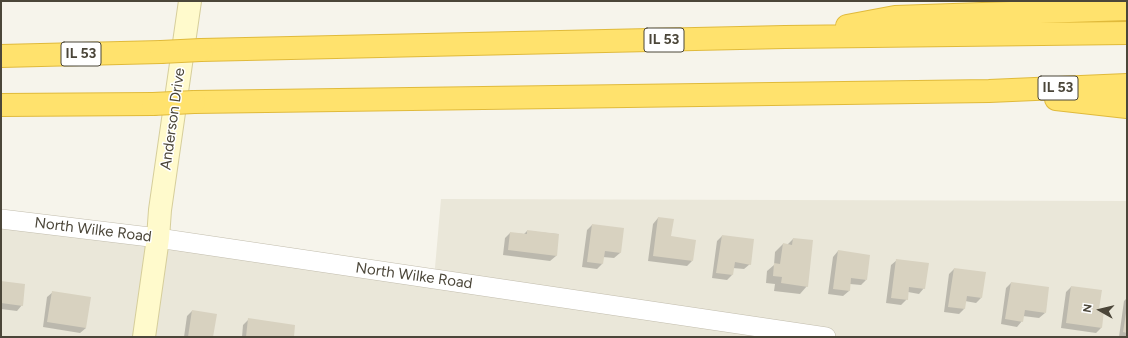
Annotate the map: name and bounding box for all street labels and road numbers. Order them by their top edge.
road number: IL 53 [644,28,684,52]
road number: IL 53 [61,42,101,66]
street label: Anderson Drive [157,67,189,171]
road number: IL 53 [1038,76,1078,100]
street label: North Wilke Road [33,214,153,246]
street label: North Wilke Road [354,259,474,293]

